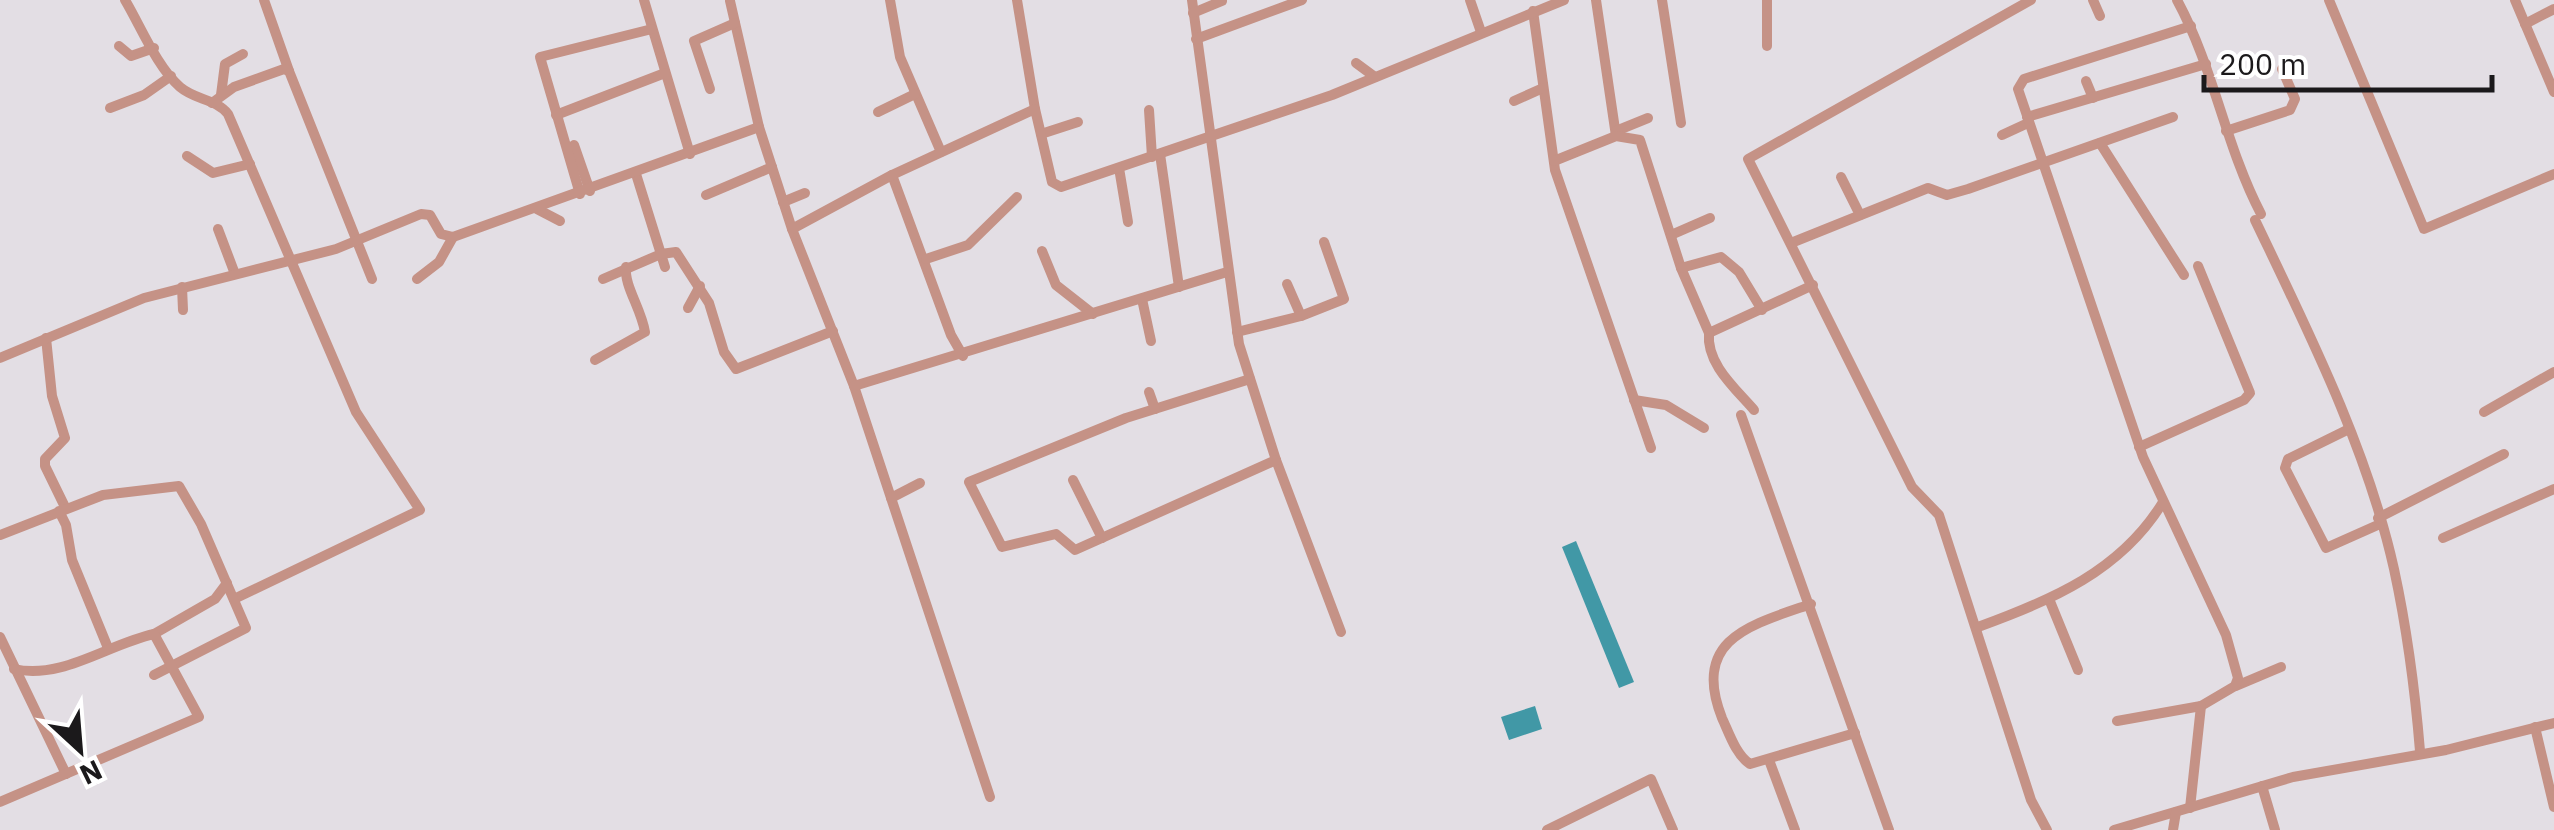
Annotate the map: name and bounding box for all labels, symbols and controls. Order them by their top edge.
scale bar [2204,30,2492,92]
text: 200 m [2219,44,2306,83]
north arrow [30,700,130,800]
text: N [74,752,108,794]

